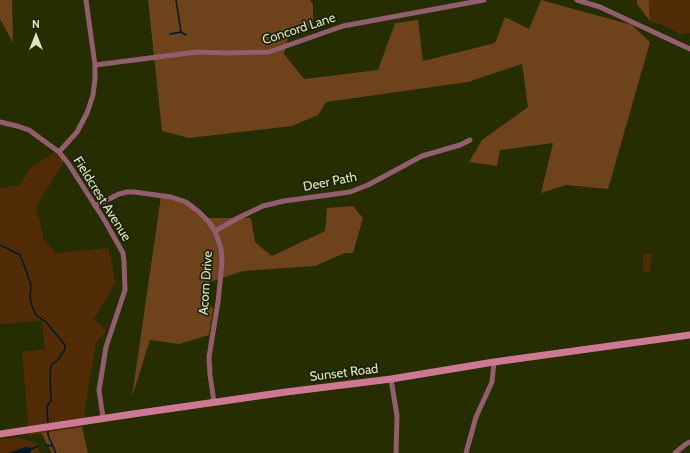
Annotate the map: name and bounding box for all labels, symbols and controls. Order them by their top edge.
street label: Concord Lane [260,10,338,48]
north arrow [16,16,56,56]
text: N [32,17,40,31]
street label: Fieldcrest Avenue [70,154,134,244]
street label: Deer Path [302,169,358,195]
street label: Acorn Drive [196,250,216,316]
street label: Sunset Road [309,361,379,385]

